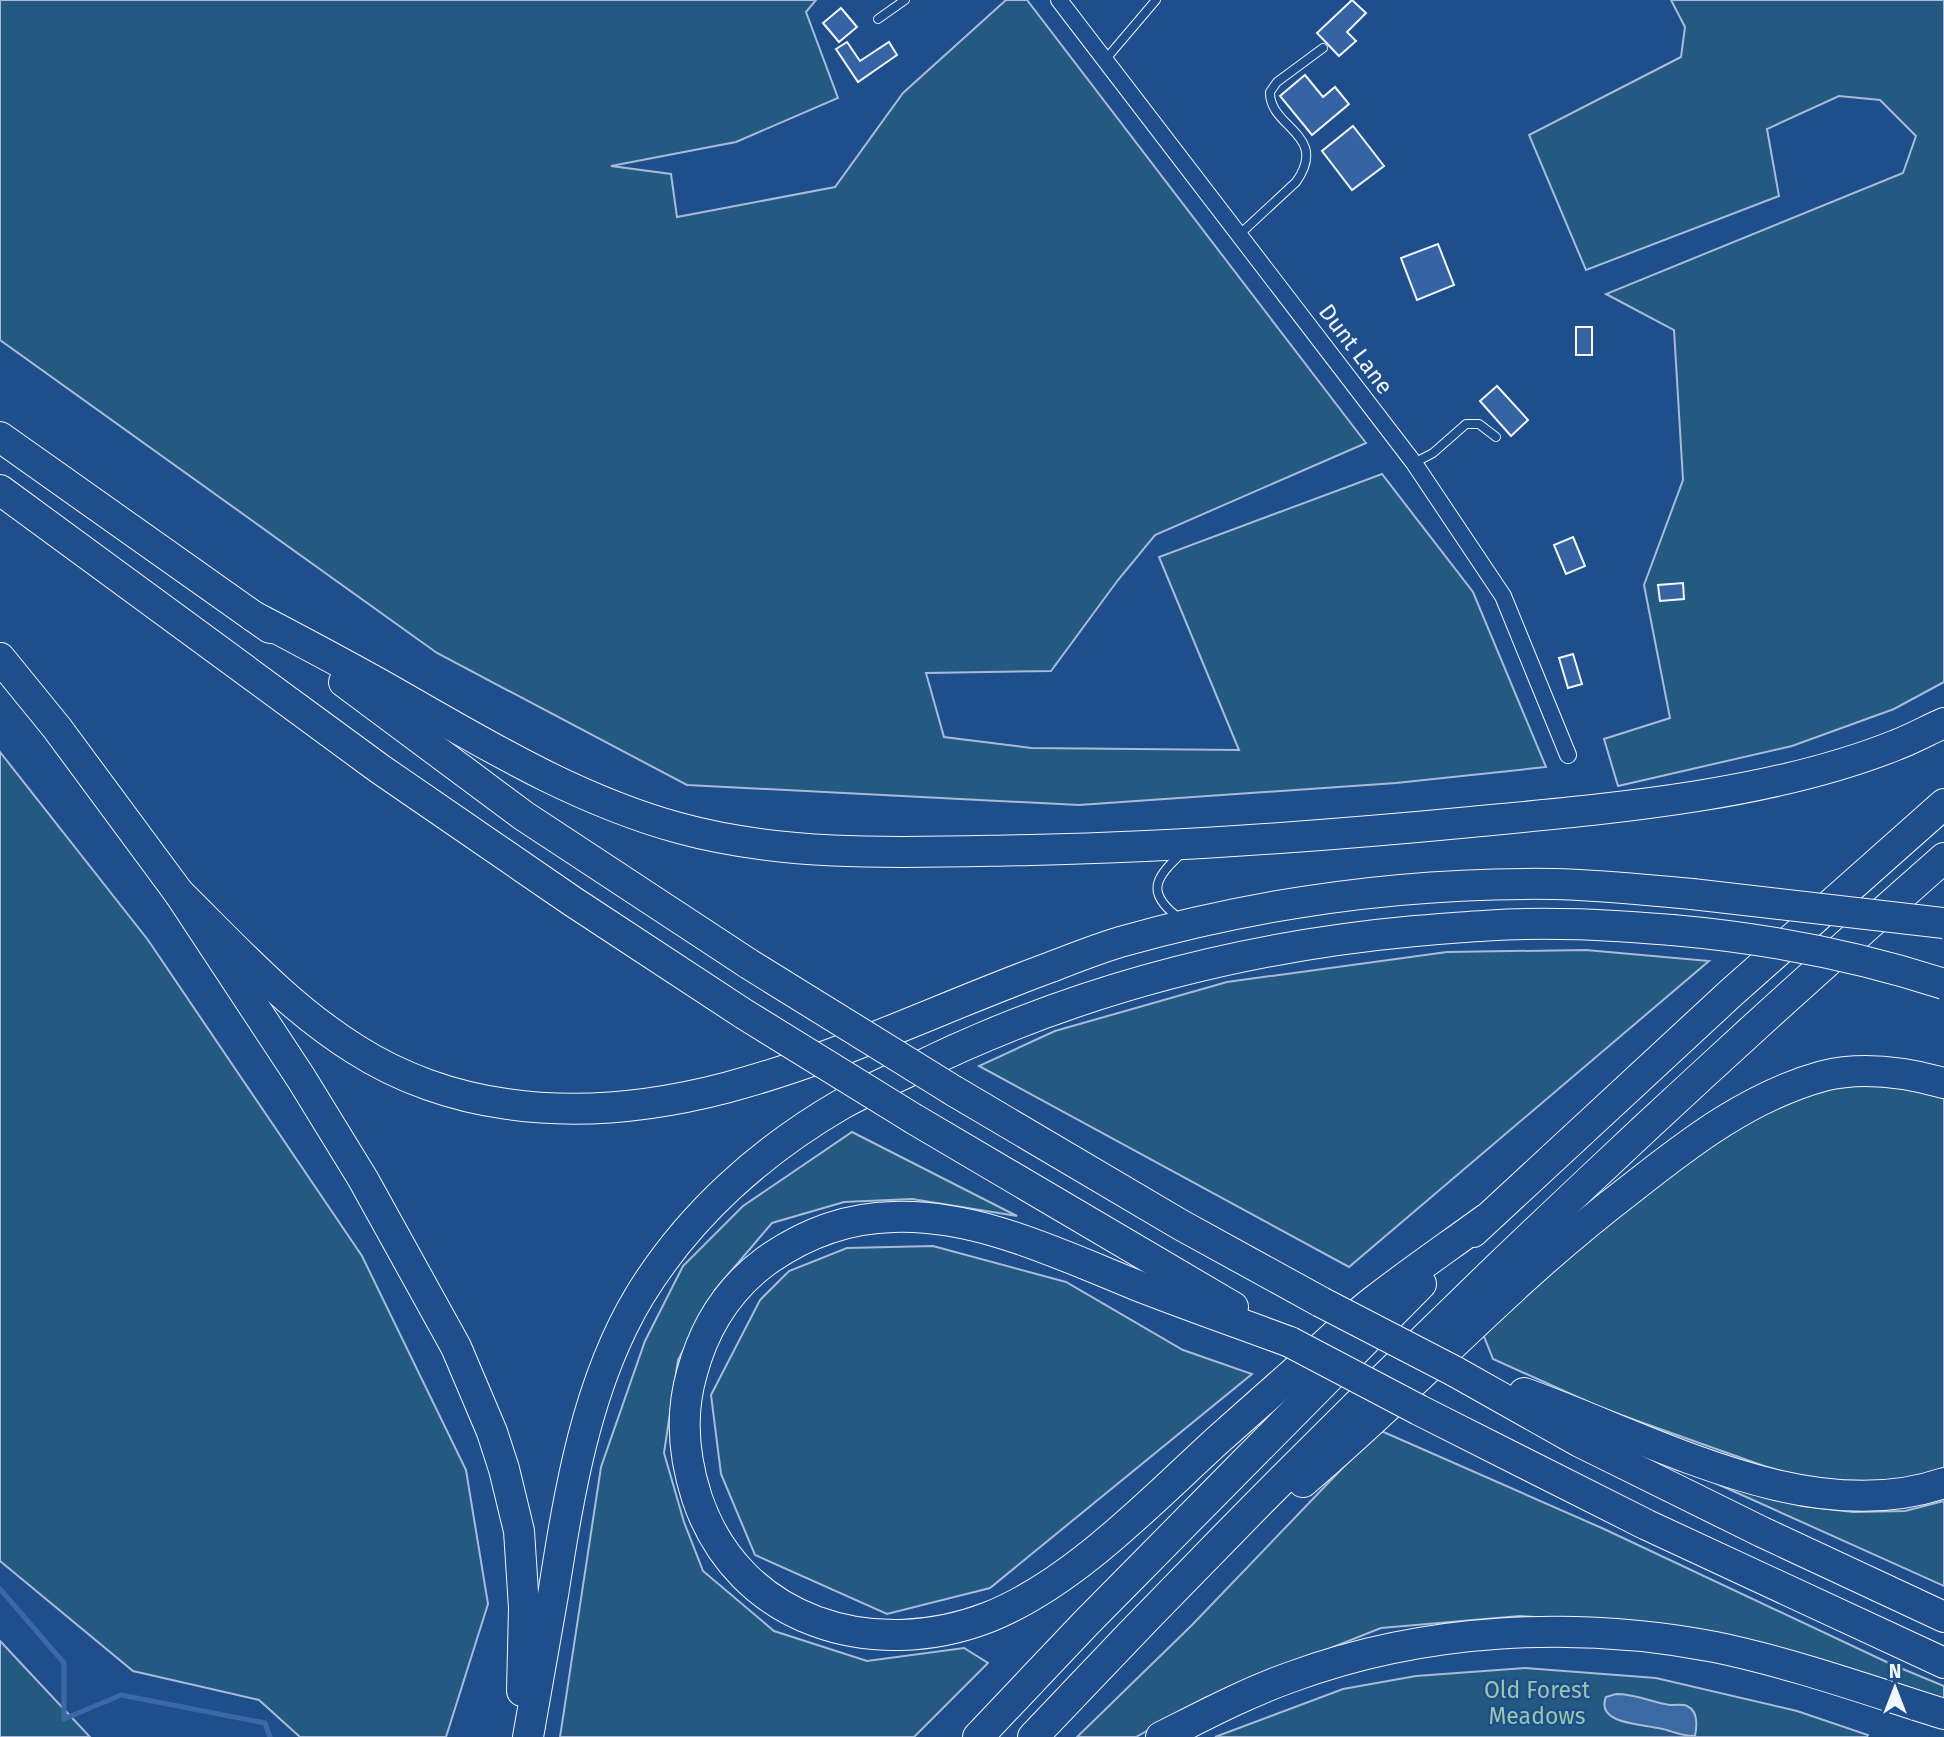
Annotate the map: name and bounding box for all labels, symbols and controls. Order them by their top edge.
street label: Dunt Lane [1313,298,1399,400]
north arrow [1860,1653,1930,1723]
text: N [1889,1660,1901,1683]
park label: Old Forest Meadows [1484,1676,1591,1730]

